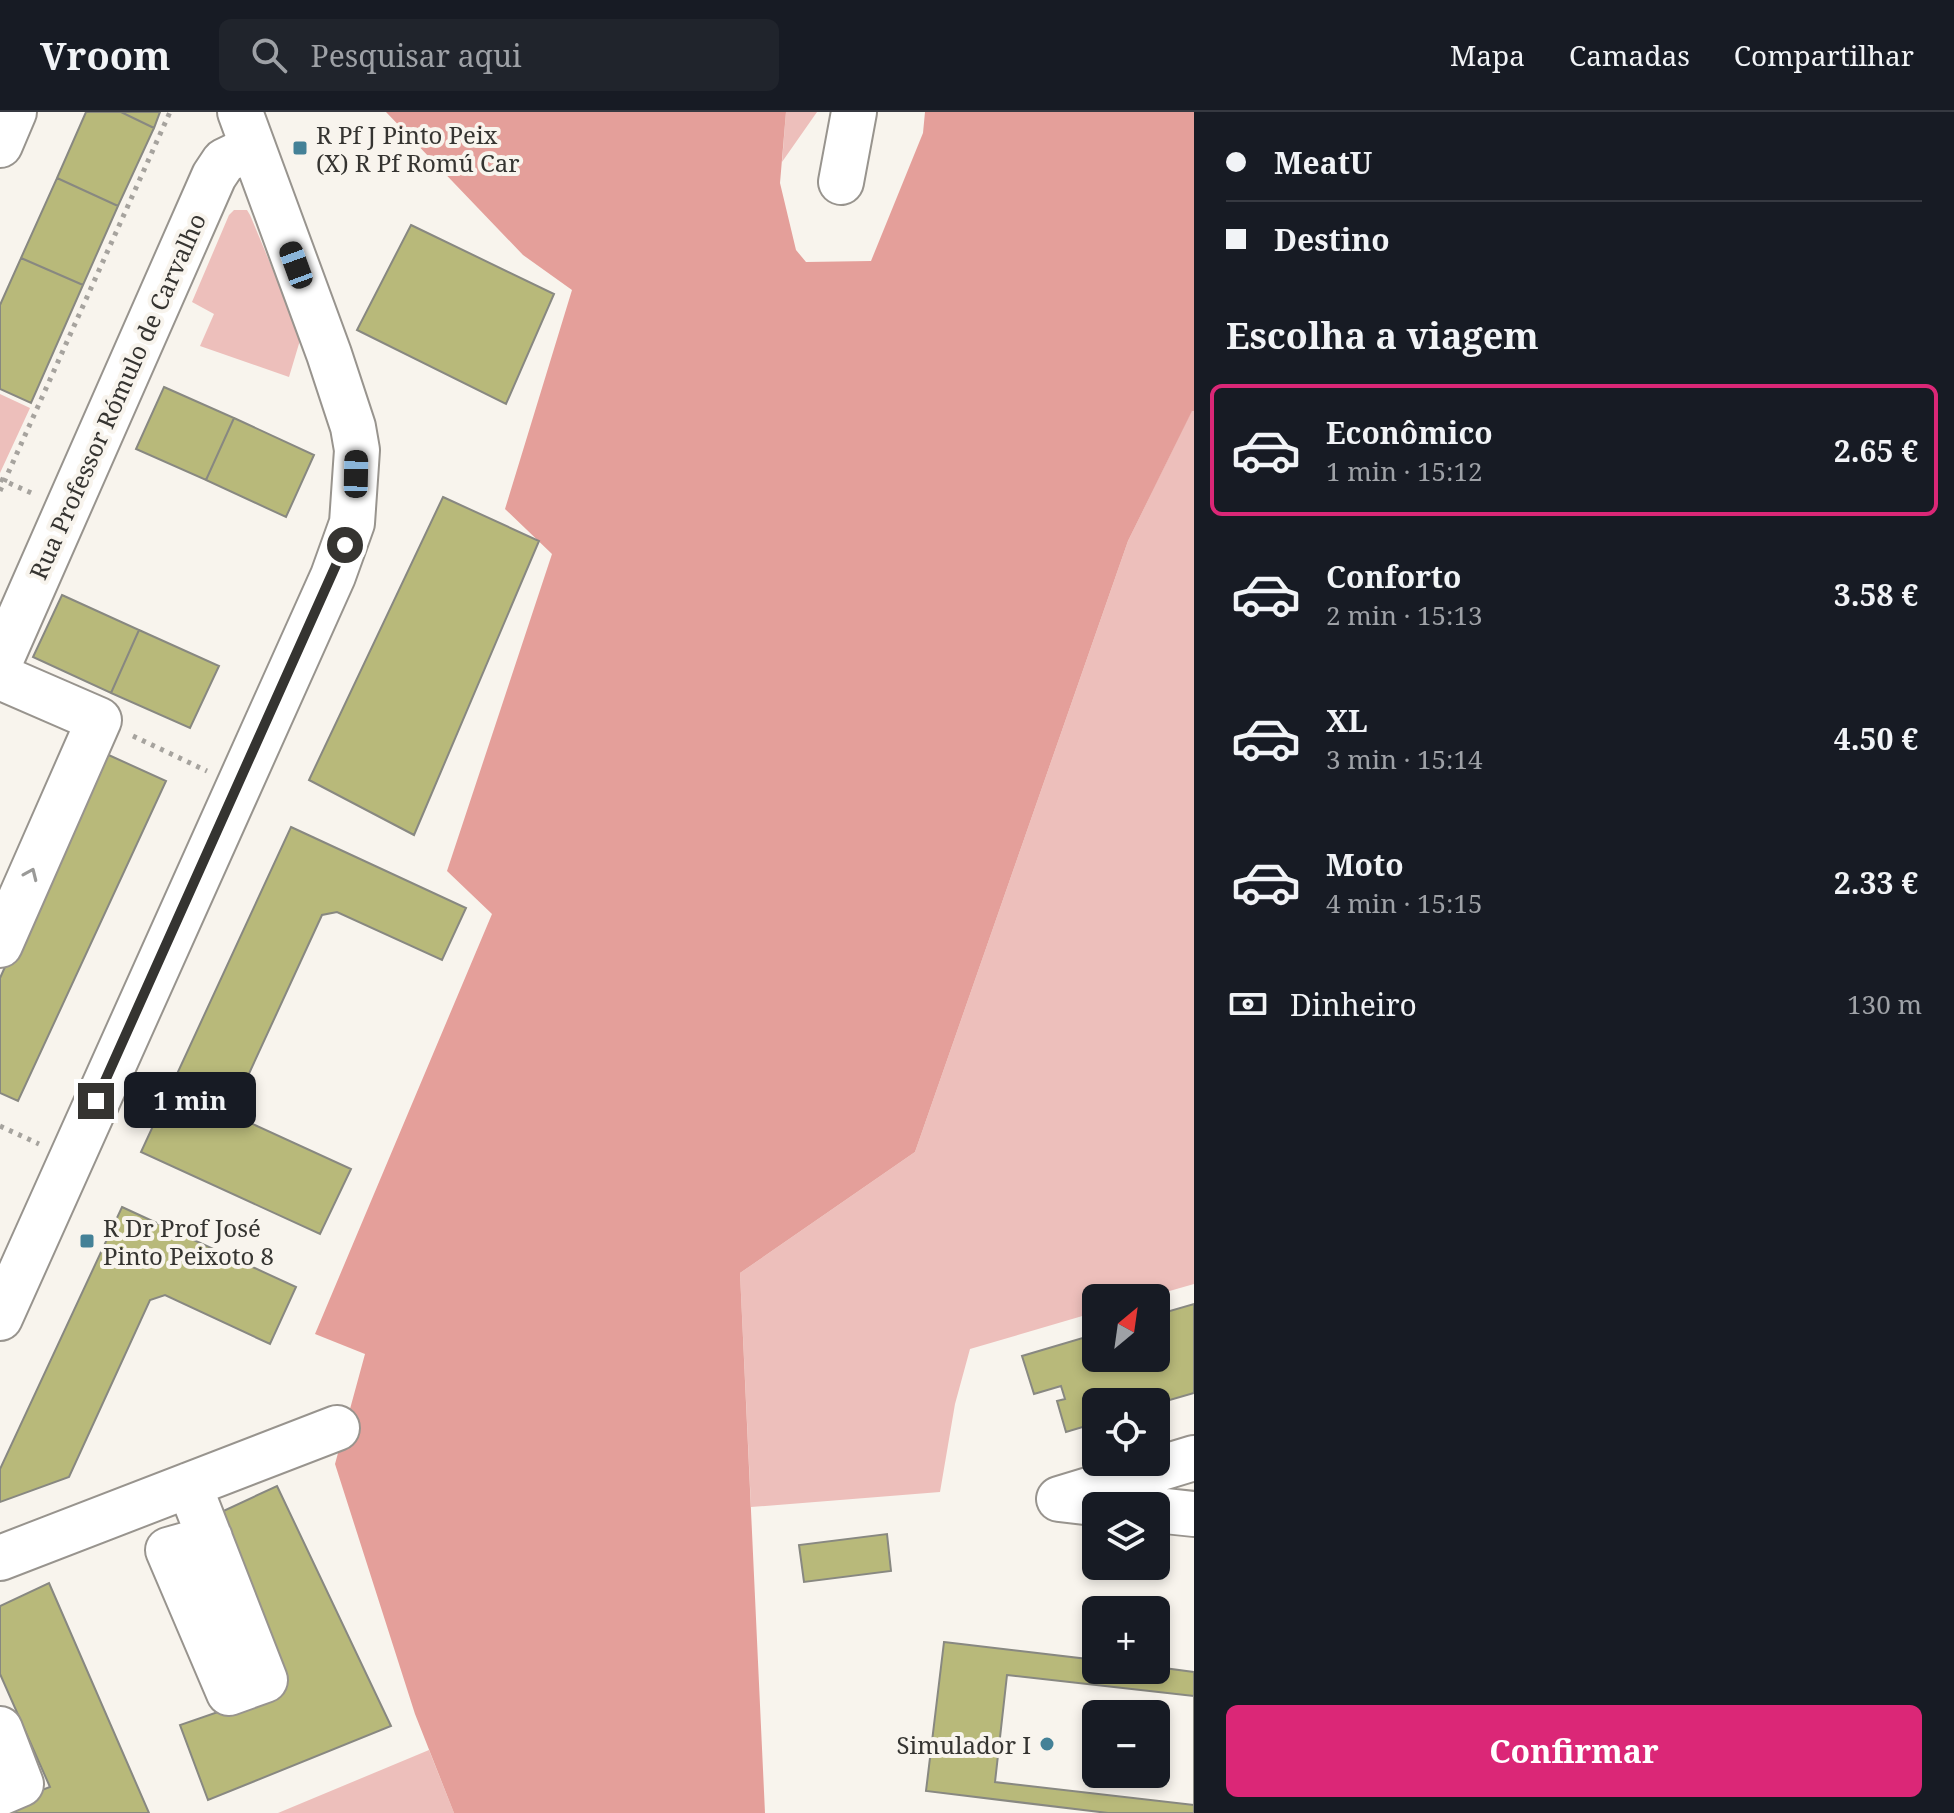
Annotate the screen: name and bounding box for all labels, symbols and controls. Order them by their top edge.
search box [219,19,779,91]
text: Vroom [40,29,171,81]
icon: search [247,33,291,77]
text: Pesquisar aqui [311,35,522,76]
text: Mapa [1450,36,1525,74]
text: Camadas [1569,36,1690,74]
text: Compartilhar [1734,36,1914,74]
place label: R Pf J Pinto Peix (X) R Pf Romú Car [316,118,520,179]
marker: R Pf J Pinto Peix (X) R Pf Romú Car [291,139,309,157]
text: MeatU [1274,142,1372,183]
street label: Rua Professor Rómulo de Carvalho [21,208,213,584]
text: Destino [1274,219,1390,260]
car [277,238,315,292]
text: Escolha a viagem [1226,311,1539,360]
text: Econômico [1326,412,1493,453]
icon: car [1230,414,1302,486]
text: 2.65 € [1834,430,1918,471]
car [344,450,368,498]
text: 1 min · 15:12 [1326,453,1483,489]
route start [327,527,363,563]
text: Conforto [1326,556,1461,597]
icon: car [1230,558,1302,630]
text: 3.58 € [1834,574,1918,615]
text: 2 min · 15:13 [1326,597,1483,633]
text: XL [1326,700,1368,741]
icon: car [1230,702,1302,774]
text: 4.50 € [1834,718,1918,759]
text: 3 min · 15:14 [1326,741,1483,777]
text: Moto [1326,844,1404,885]
icon: car [1230,846,1302,918]
text: 2.33 € [1834,862,1918,903]
one-way arrow [22,868,38,882]
text: 4 min · 15:15 [1326,885,1483,921]
icon: cash [1226,982,1270,1026]
text: Dinheiro [1290,984,1417,1025]
text: 130 m [1847,986,1922,1022]
callout: 1 min [124,1073,256,1129]
text: 1 min [153,1082,227,1118]
route end [78,1083,114,1119]
place label: R Dr Prof José Pinto Peixoto 8 [103,1211,274,1272]
marker: R Dr Prof José Pinto Peixoto 8 [78,1232,96,1250]
north arrow [1082,1284,1170,1372]
map controls [1082,1284,1170,1788]
button: locate [1082,1388,1170,1476]
button: layers [1082,1492,1170,1580]
button: + [1082,1596,1170,1684]
button: − [1082,1700,1170,1788]
button: Confirmar [1226,1705,1922,1797]
place label: Simulador I [896,1728,1031,1761]
marker: Simulador I [1038,1735,1056,1753]

